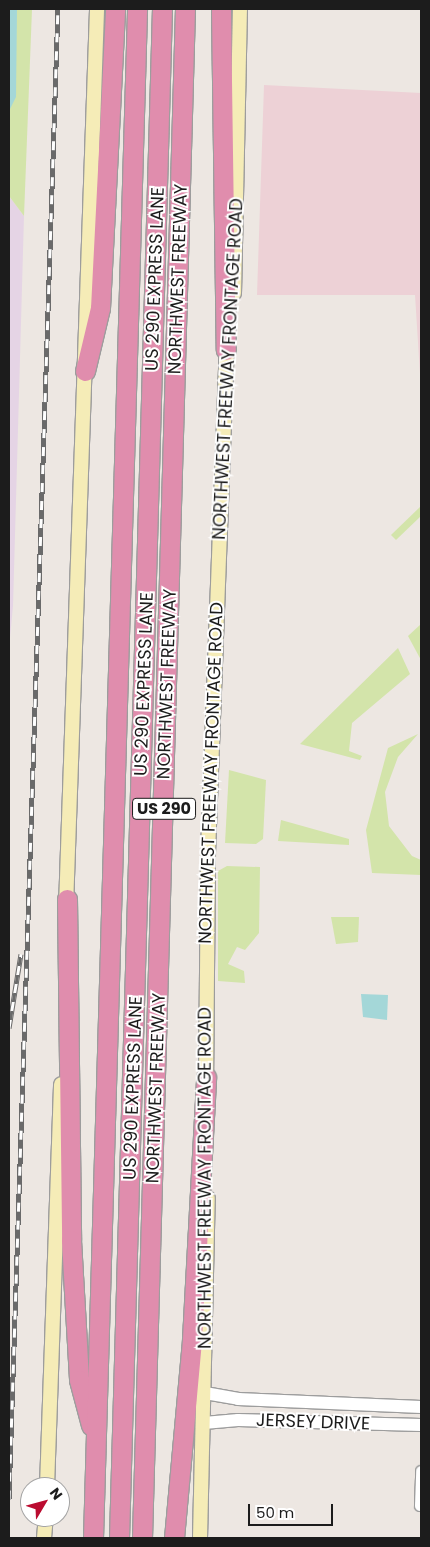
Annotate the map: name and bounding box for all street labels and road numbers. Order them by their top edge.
street label: NORTHWEST FREEWAY [164,183,192,375]
street label: US 290 EXPRESS LANE [141,187,169,371]
street label: NORTHWEST FREEWAY FRONTAGE ROAD [208,198,248,540]
street label: NORTHWEST FREEWAY [153,588,181,780]
street label: US 290 EXPRESS LANE [130,592,158,776]
street label: NORTHWEST FREEWAY FRONTAGE ROAD [194,602,228,944]
road number: US 290 [132,796,196,822]
street label: NORTHWEST FREEWAY [142,992,170,1184]
street label: US 290 EXPRESS LANE [119,996,147,1180]
street label: NORTHWEST FREEWAY FRONTAGE ROAD [194,1007,216,1349]
street label: JERSEY DRIVE [255,1409,371,1435]

